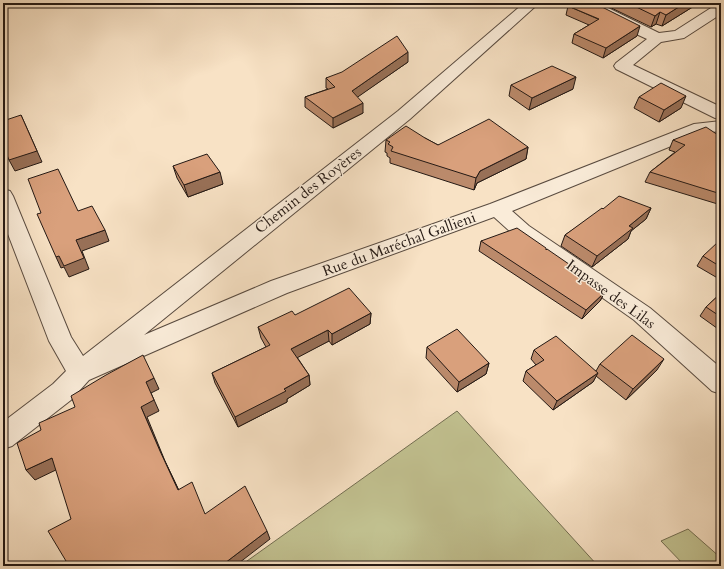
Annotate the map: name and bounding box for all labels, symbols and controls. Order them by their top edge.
street label: Chemin des Royères [250,142,366,238]
street label: Rue du Maréchal Gallieni [320,207,478,281]
street label: Impasse des Lilas [562,255,660,333]

